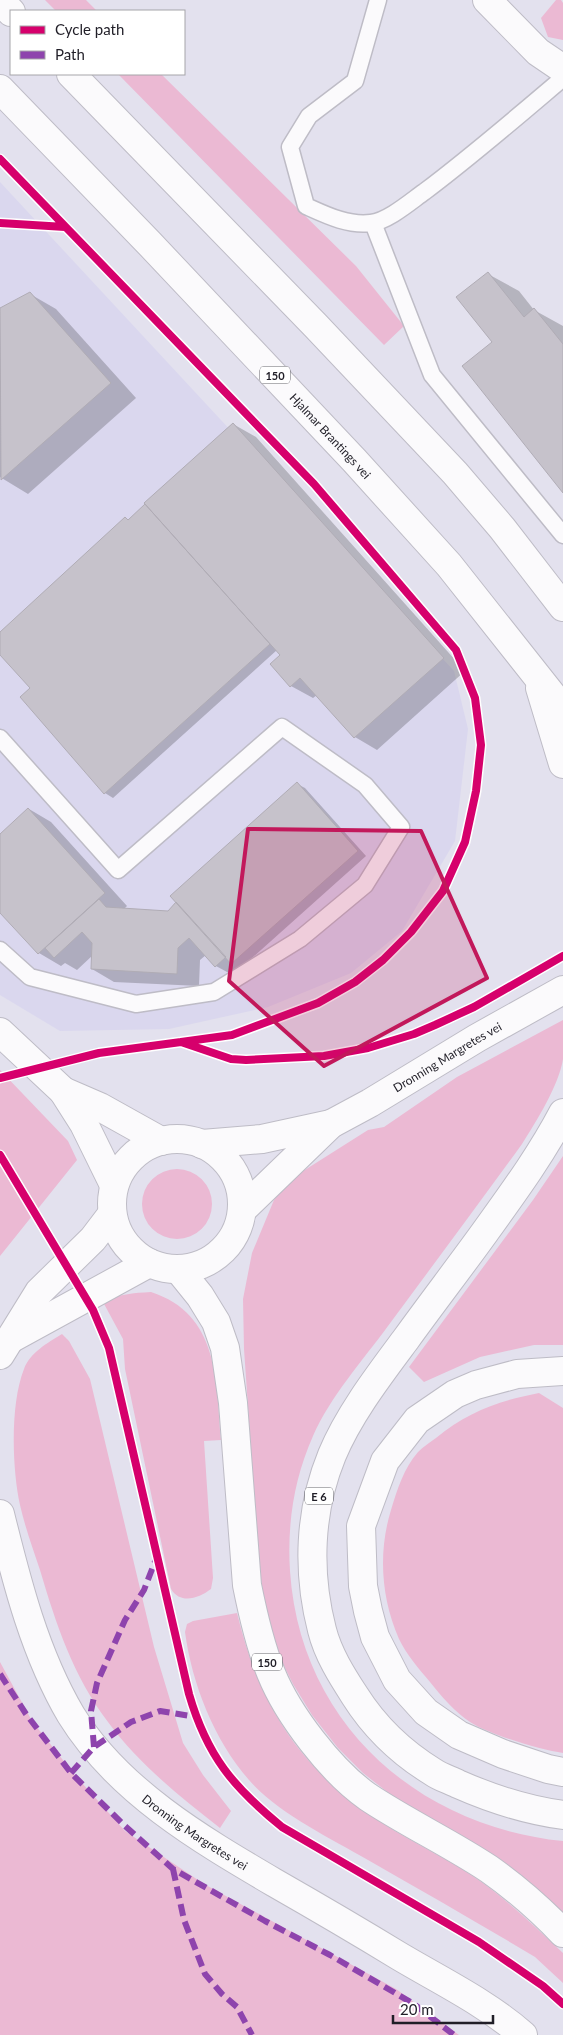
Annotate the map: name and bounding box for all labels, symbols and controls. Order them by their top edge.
legend [10,10,185,75]
text: Cycle path [55,20,124,38]
text: Path [55,45,85,63]
road number: 150 [260,366,290,384]
street label: Hjalmar Brantings vei [287,390,375,482]
street label: Dronning Margretes vei [390,1018,504,1095]
road number: E 6 [305,1488,333,1504]
road number: 150 [252,1654,282,1670]
street label: Dronning Margretes vei [139,1791,251,1873]
scale bar [393,1992,493,2024]
text: 20 m [400,2000,434,2018]

